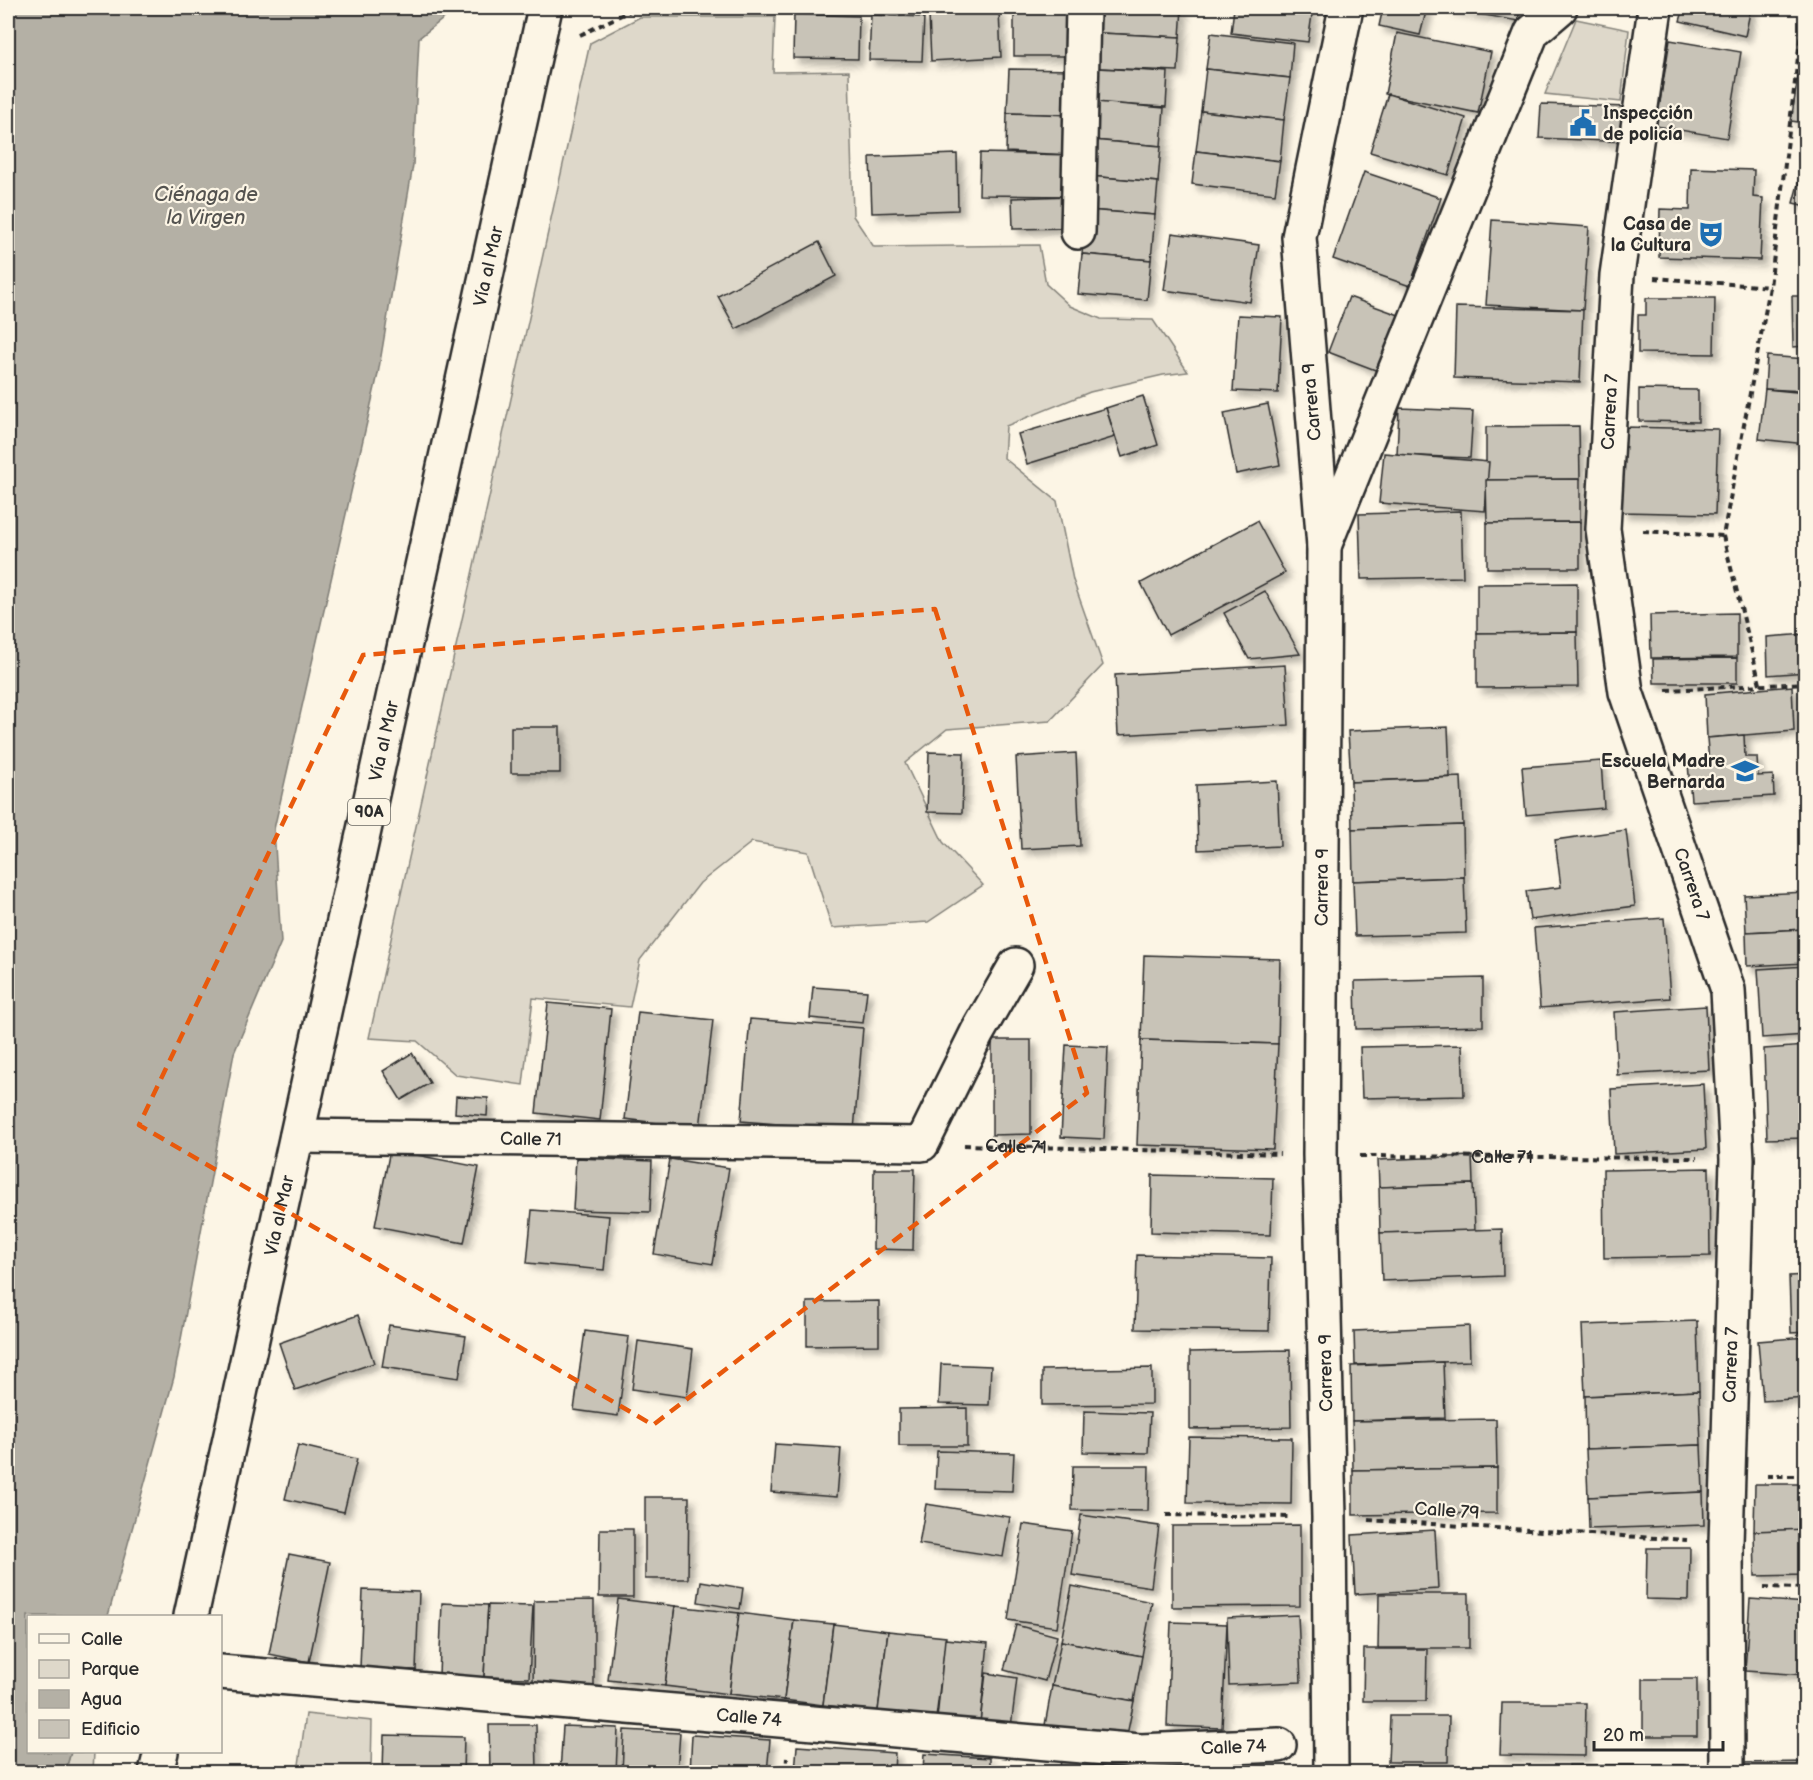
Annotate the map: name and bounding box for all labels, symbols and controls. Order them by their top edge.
place label: Inspección de policía [1603,103,1693,145]
public building icon: Inspección de policía [1568,108,1598,138]
water label: Ciénaga de la Virgen [154,183,258,230]
place label: Casa de la Cultura [1611,214,1691,256]
theatre icon: Casa de la Cultura [1696,219,1726,249]
street label: Vía al Mar [469,224,507,309]
street label: Carrera 9 [1298,362,1326,442]
street label: Carrera 7 [1598,373,1622,450]
street label: Vía al Mar [365,698,403,783]
place label: Escuela Madre Bernarda [1601,751,1725,793]
school or university icon: Escuela Madre Bernarda [1730,756,1760,786]
road number: 90A [348,799,390,825]
street label: Carrera 7 [1670,845,1714,924]
street label: Carrera 9 [1311,848,1333,926]
street label: Calle 71 [500,1128,562,1150]
street label: Calle 71 [985,1135,1047,1158]
street label: Calle 71 [1471,1146,1533,1168]
street label: Vía al Mar [260,1173,298,1258]
street label: Carrera 7 [1719,1327,1743,1403]
street label: Carrera 9 [1315,1334,1337,1412]
street label: Calle 79 [1414,1498,1480,1524]
legend [27,1615,222,1753]
text: Calle [81,1629,123,1650]
text: Parque [81,1659,139,1680]
text: Agua [81,1689,122,1710]
street label: Calle 74 [715,1704,783,1731]
scale bar [1594,1714,1723,1752]
text: Edificio [81,1719,140,1740]
text: 20 m [1603,1725,1644,1746]
street label: Calle 74 [1200,1735,1267,1759]

